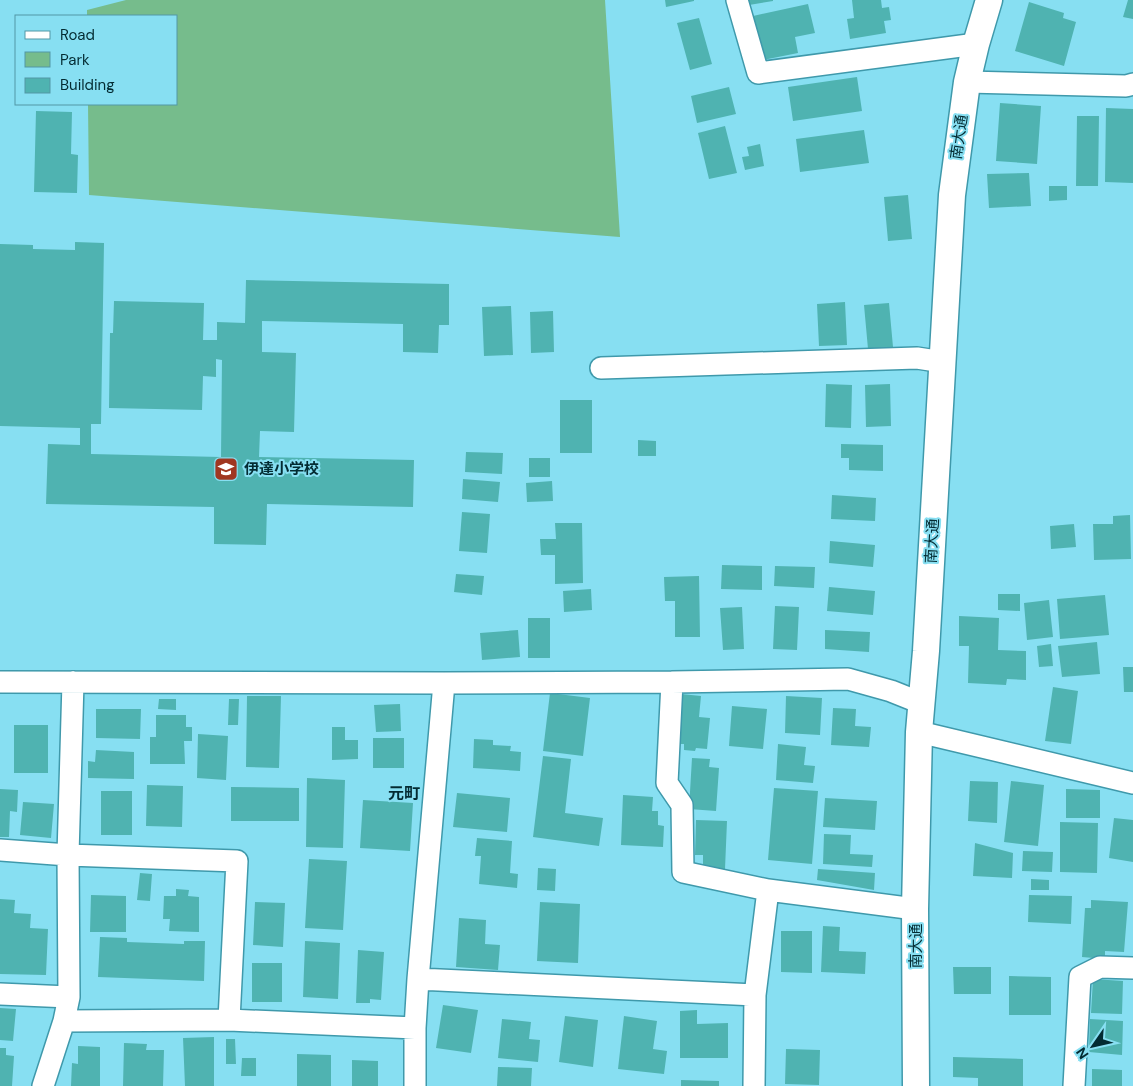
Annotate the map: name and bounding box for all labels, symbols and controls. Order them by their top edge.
legend [15,15,178,105]
text: Road [60,25,95,45]
text: Park [60,50,90,70]
text: Building [60,75,115,95]
street label: 南大通 [946,113,972,161]
school or university icon: 伊達小学校 [213,456,239,482]
place label: 伊達小学校 [244,459,319,479]
street label: 南大通 [921,518,943,564]
district label: 元町 [388,783,420,804]
street label: 南大通 [906,923,926,969]
north arrow [1068,1021,1118,1071]
text: N [1072,1044,1093,1063]

